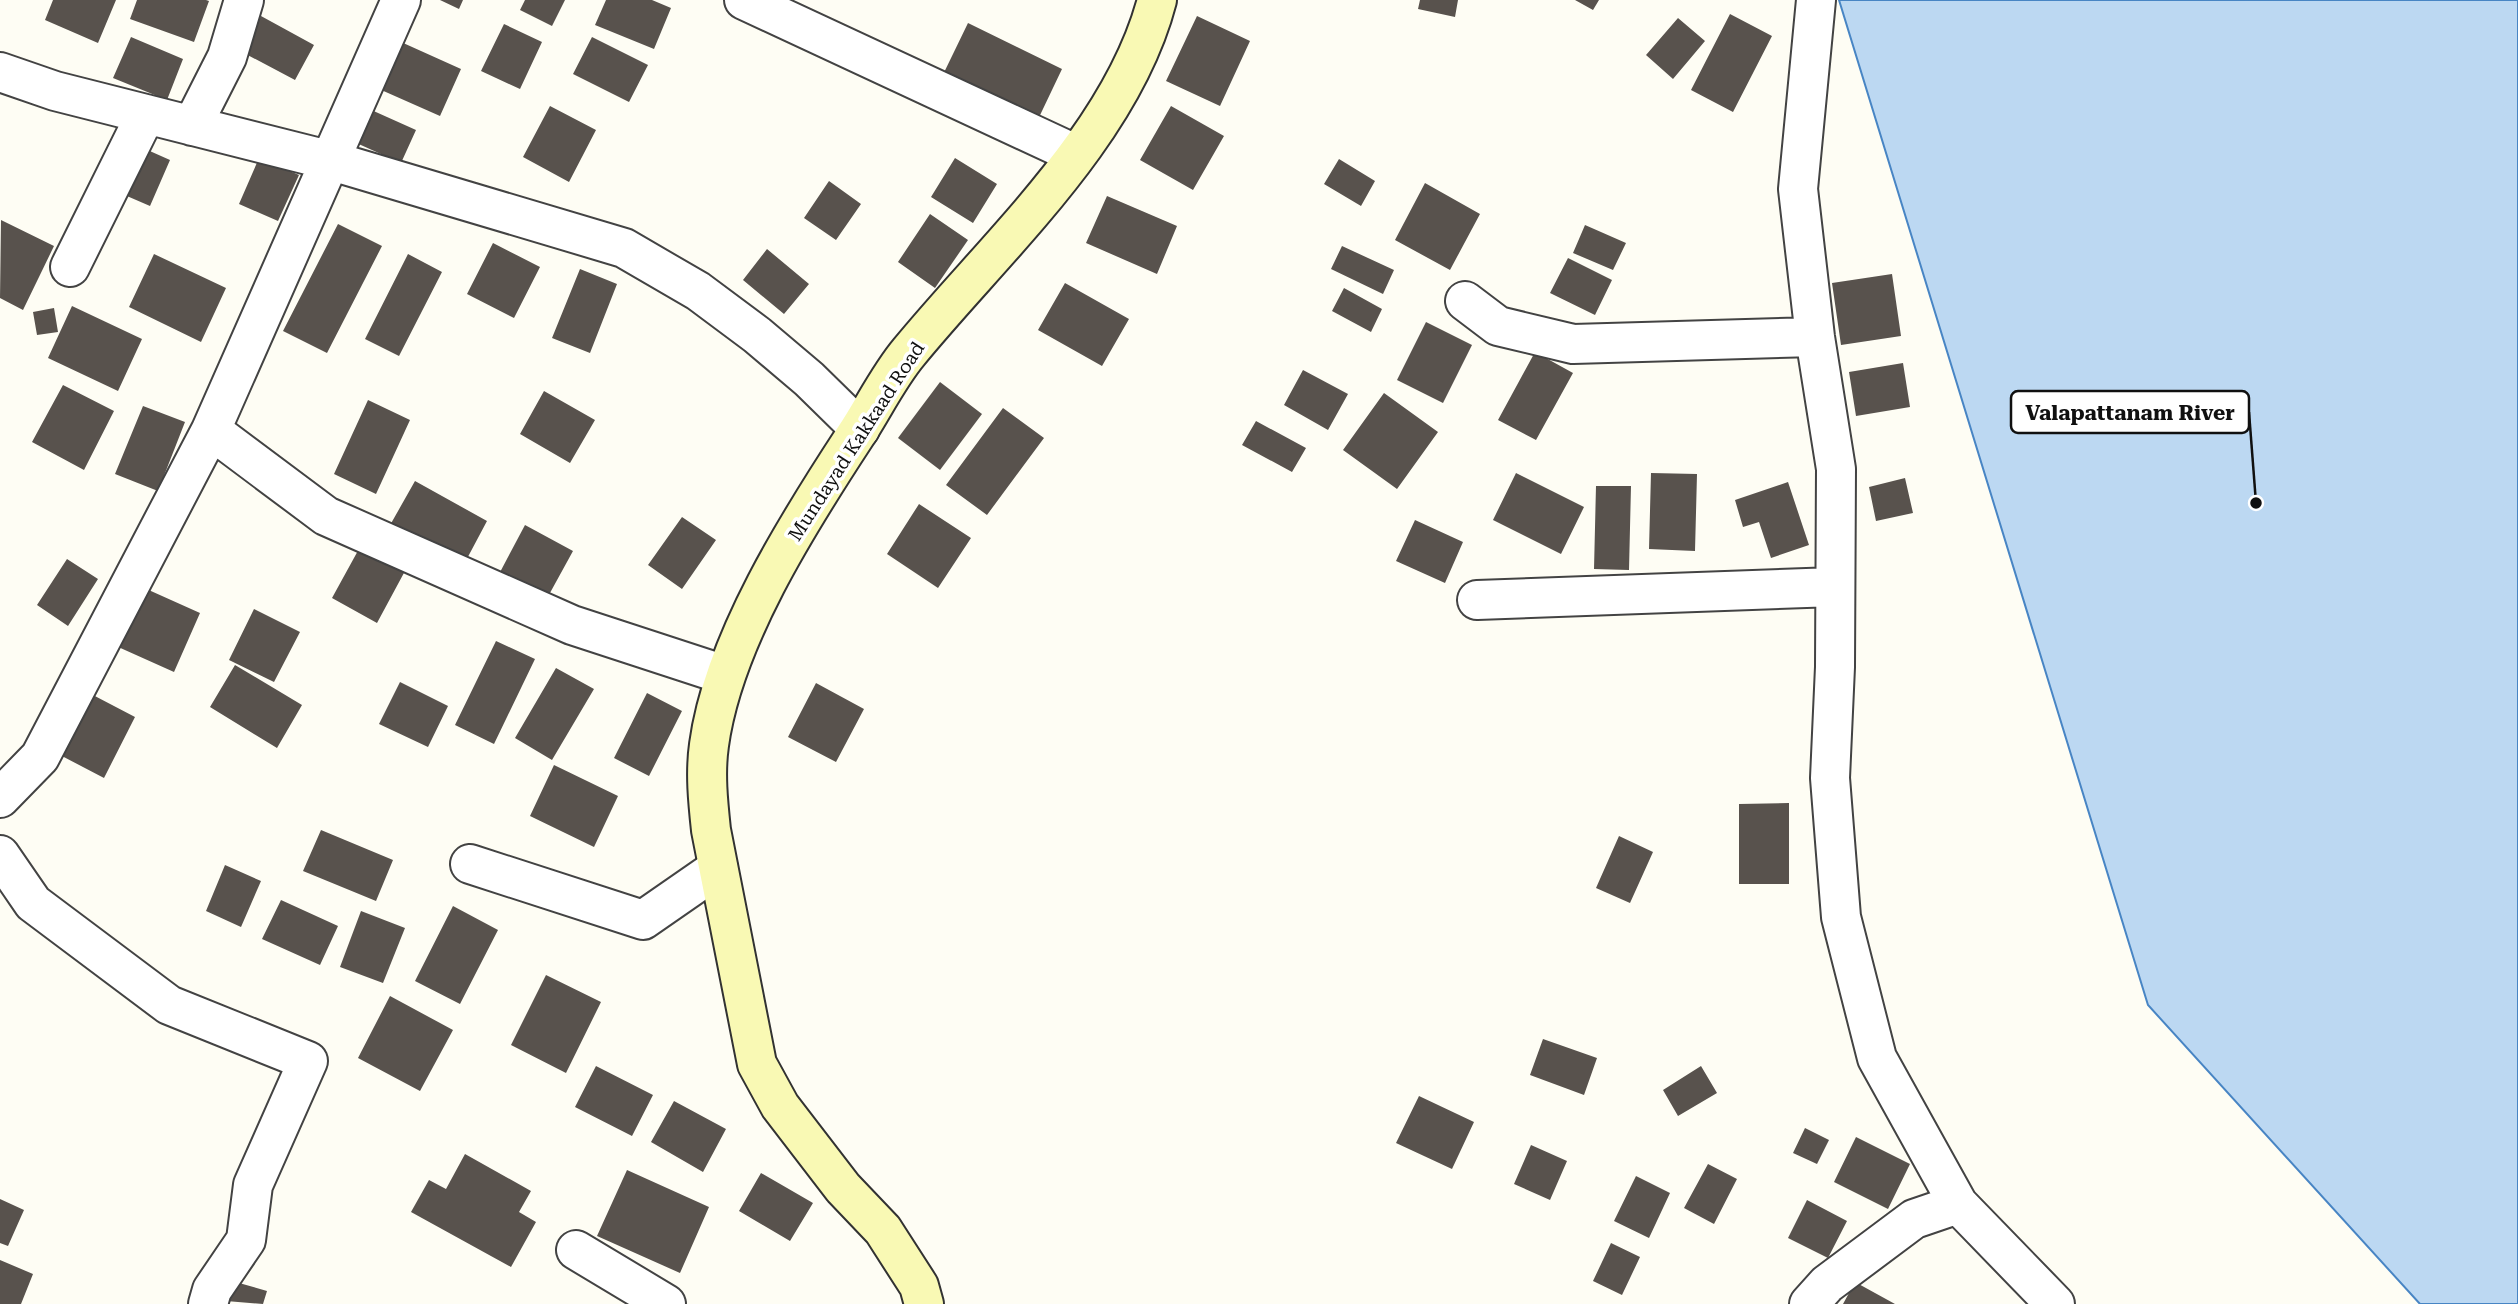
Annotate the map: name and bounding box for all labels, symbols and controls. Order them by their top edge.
street label: Mundayad Kakkaad Road [783,337,929,545]
callout: Valapattanam River [2011,391,2249,433]
text: Valapattanam River [2025,401,2235,425]

